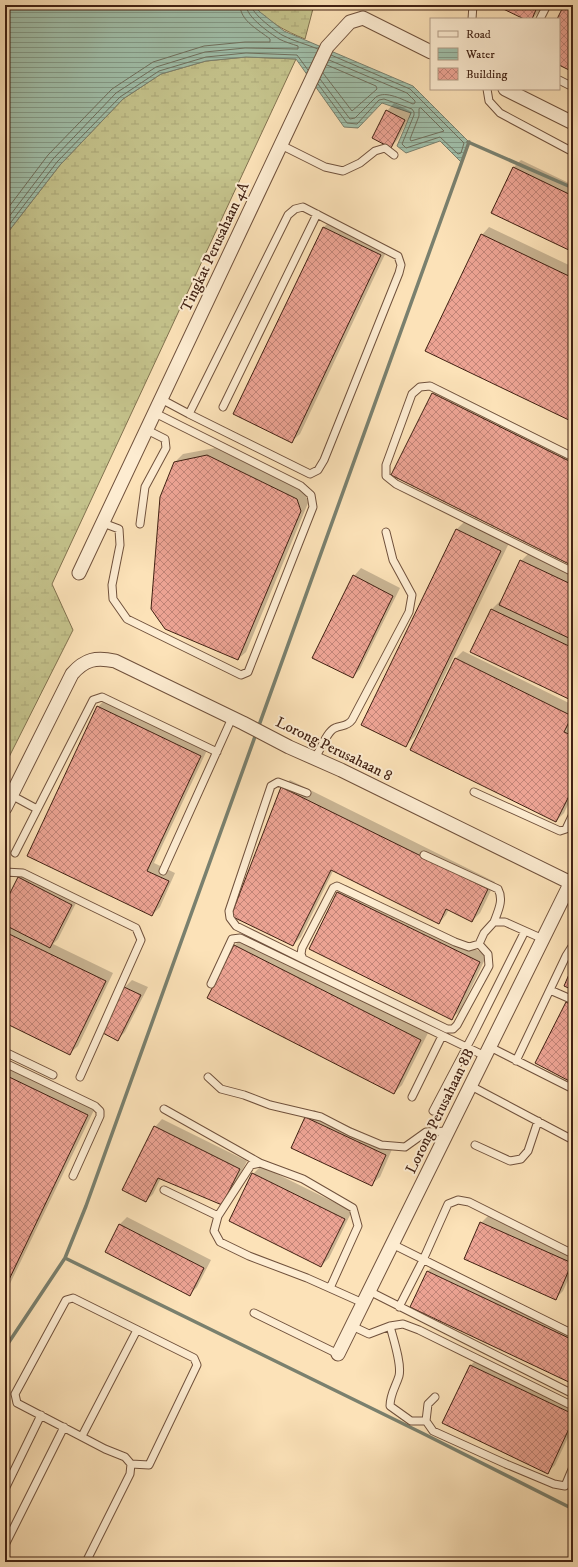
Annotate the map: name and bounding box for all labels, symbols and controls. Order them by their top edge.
legend [430,18,560,90]
text: Road [466,27,491,42]
text: Water [465,47,495,62]
text: Building [466,67,507,82]
street label: Tingkat Perusahaan 4A [177,179,254,315]
street label: Lorong Perusahaan 8 [273,713,395,785]
street label: Lorong Perusahaan 8B [401,1045,479,1177]

